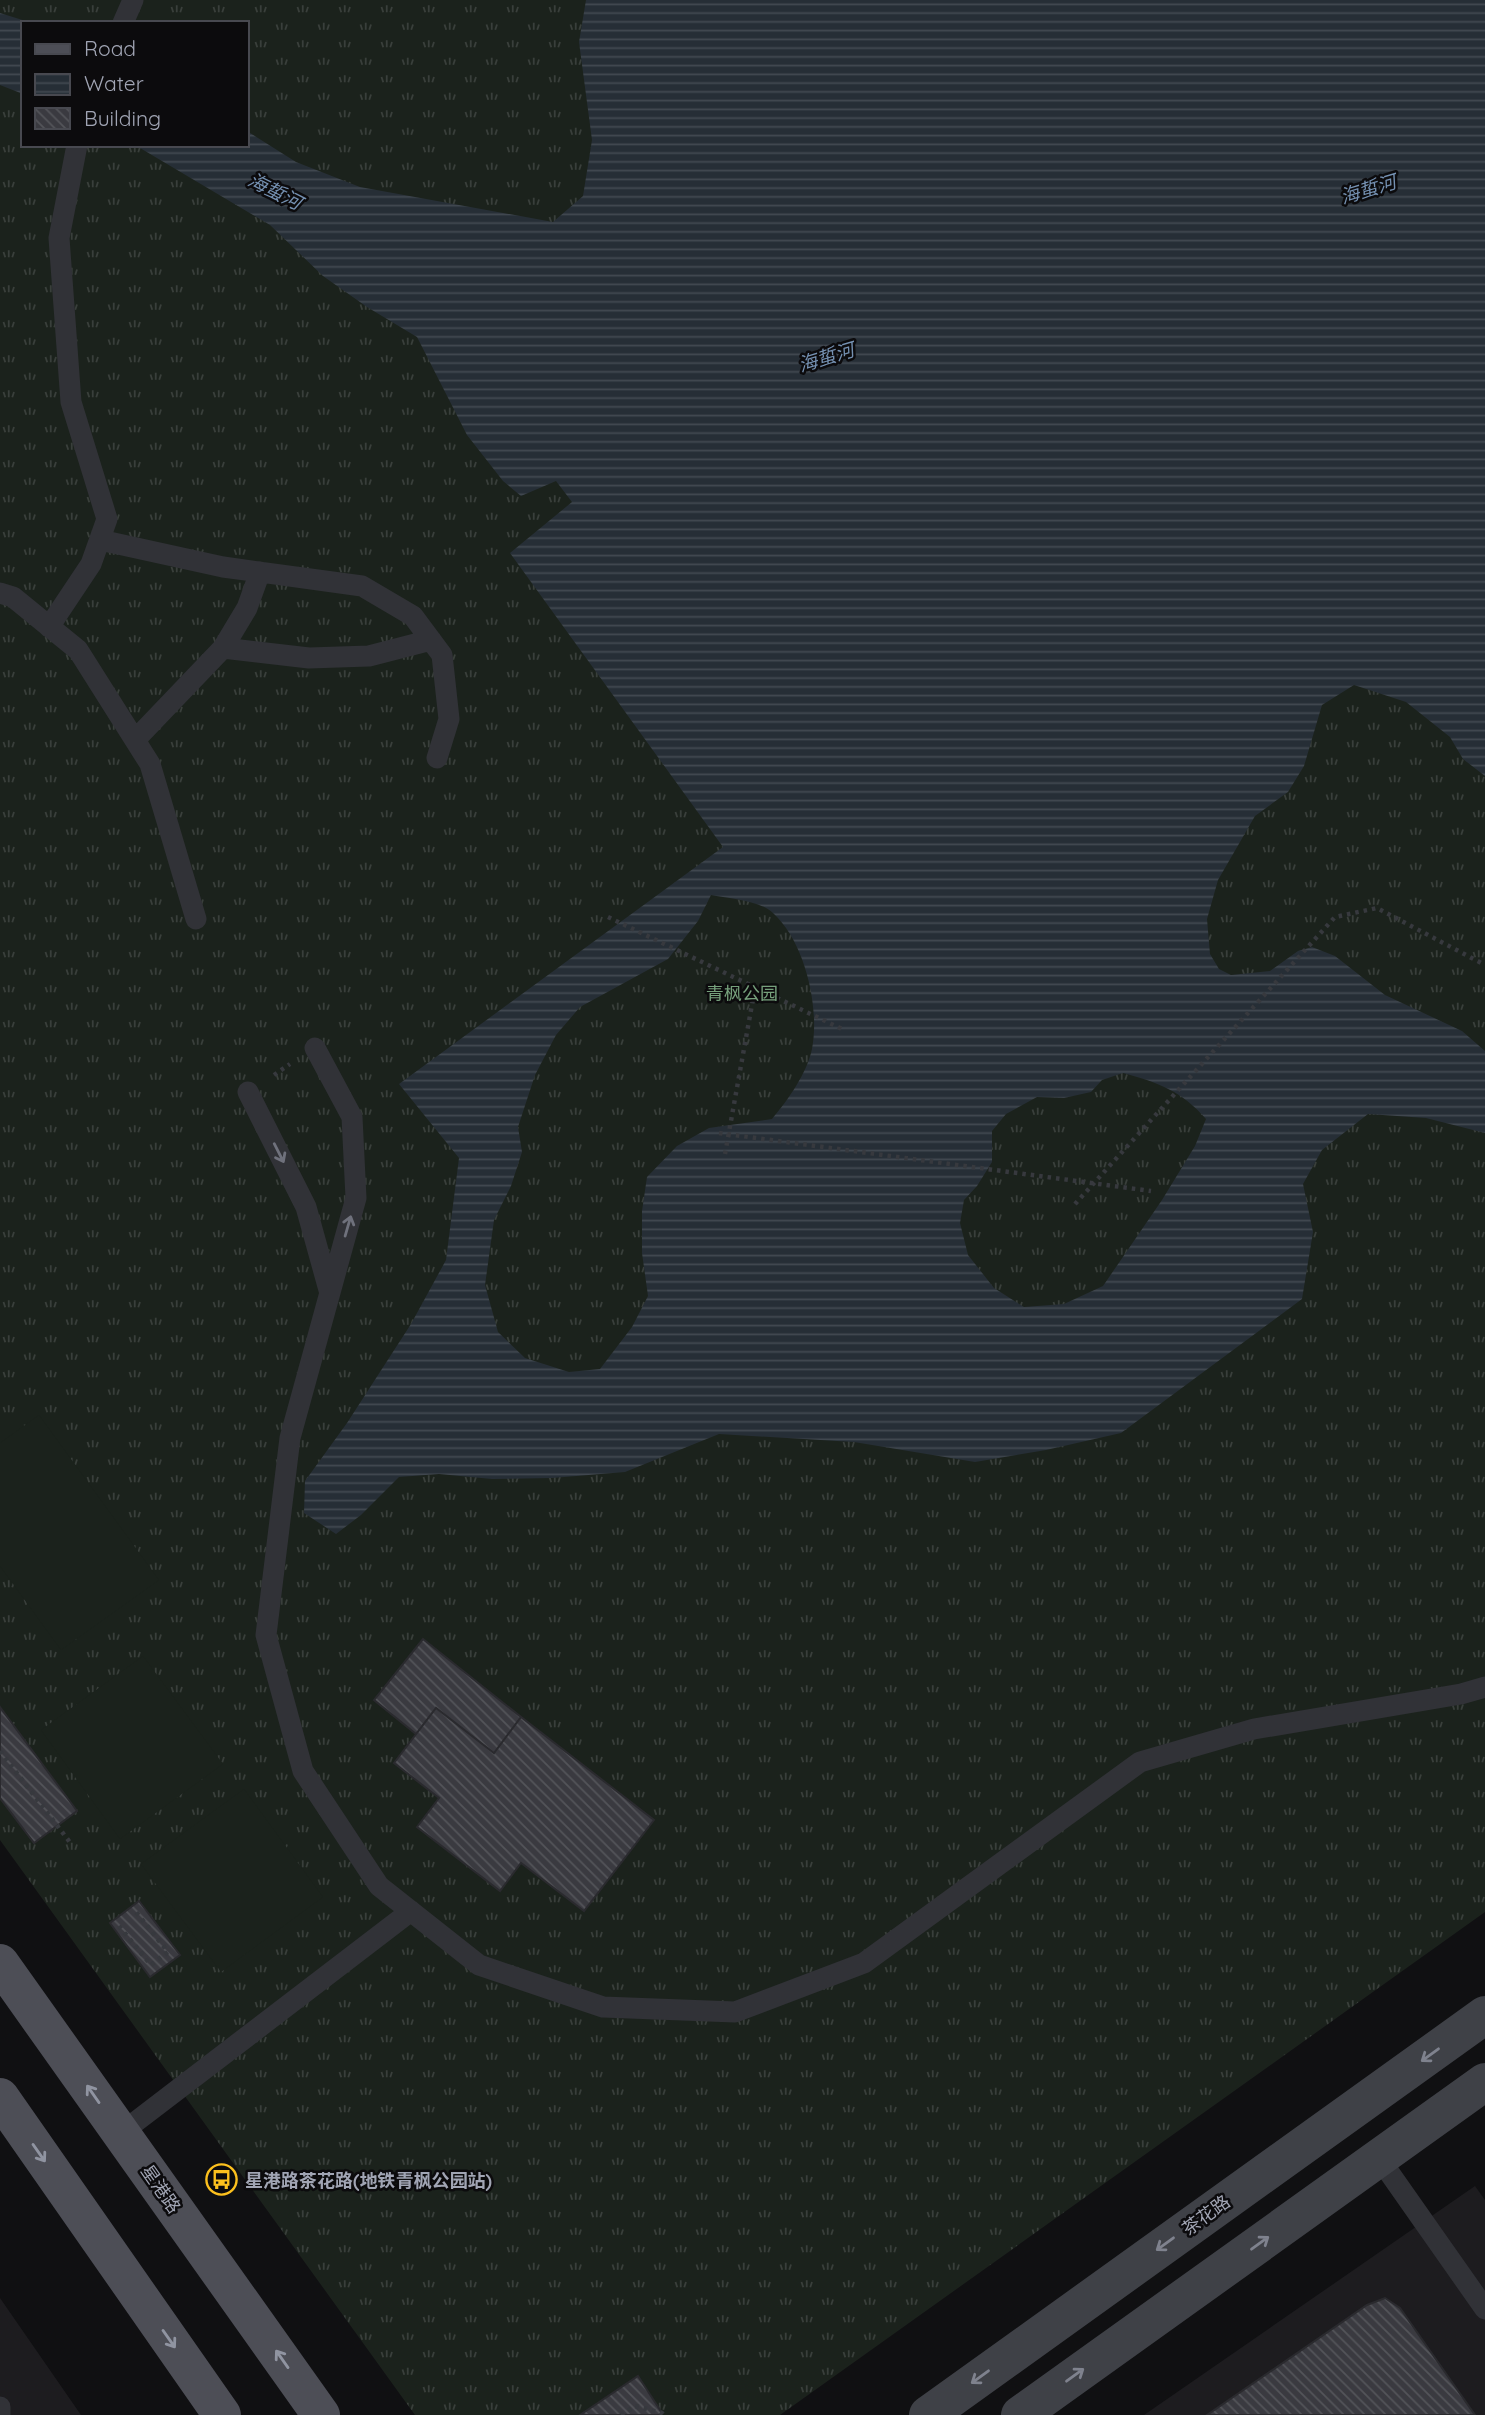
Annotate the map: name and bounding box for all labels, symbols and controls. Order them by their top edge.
legend [21,21,248,147]
text: Road [84,35,136,61]
text: Water [84,70,144,96]
text: Building [84,105,161,131]
water label: 海蜇河 [244,167,309,216]
water label: 海蜇河 [1337,168,1403,209]
water label: 海蜇河 [795,336,861,377]
park label: 青枫公园 [706,982,778,1005]
one-way arrow [273,1142,286,1163]
one-way arrow [343,1216,356,1238]
one-way arrow [1421,2048,1440,2062]
one-way arrow [86,2085,100,2104]
one-way arrow [32,2143,46,2162]
street label: 星港路 [136,2160,186,2218]
bus stop icon: 星港路茶花路(地铁青枫公园站) [205,2163,239,2197]
place label: 星港路茶花路(地铁青枫公园站) [245,2169,492,2192]
street label: 茶花路 [1177,2190,1235,2240]
one-way arrow [1250,2236,1269,2250]
one-way arrow [1156,2237,1175,2252]
one-way arrow [162,2329,176,2348]
one-way arrow [275,2350,289,2369]
one-way arrow [1066,2368,1085,2383]
one-way arrow [971,2370,990,2384]

